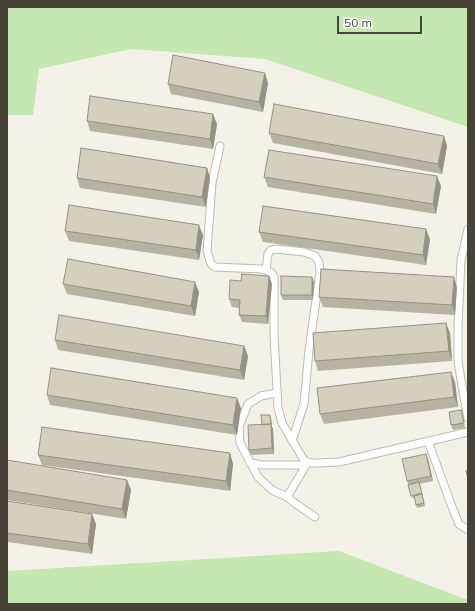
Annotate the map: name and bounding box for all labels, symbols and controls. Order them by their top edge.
scale bar [339,8,424,34]
text: 50 m [344,15,372,30]

